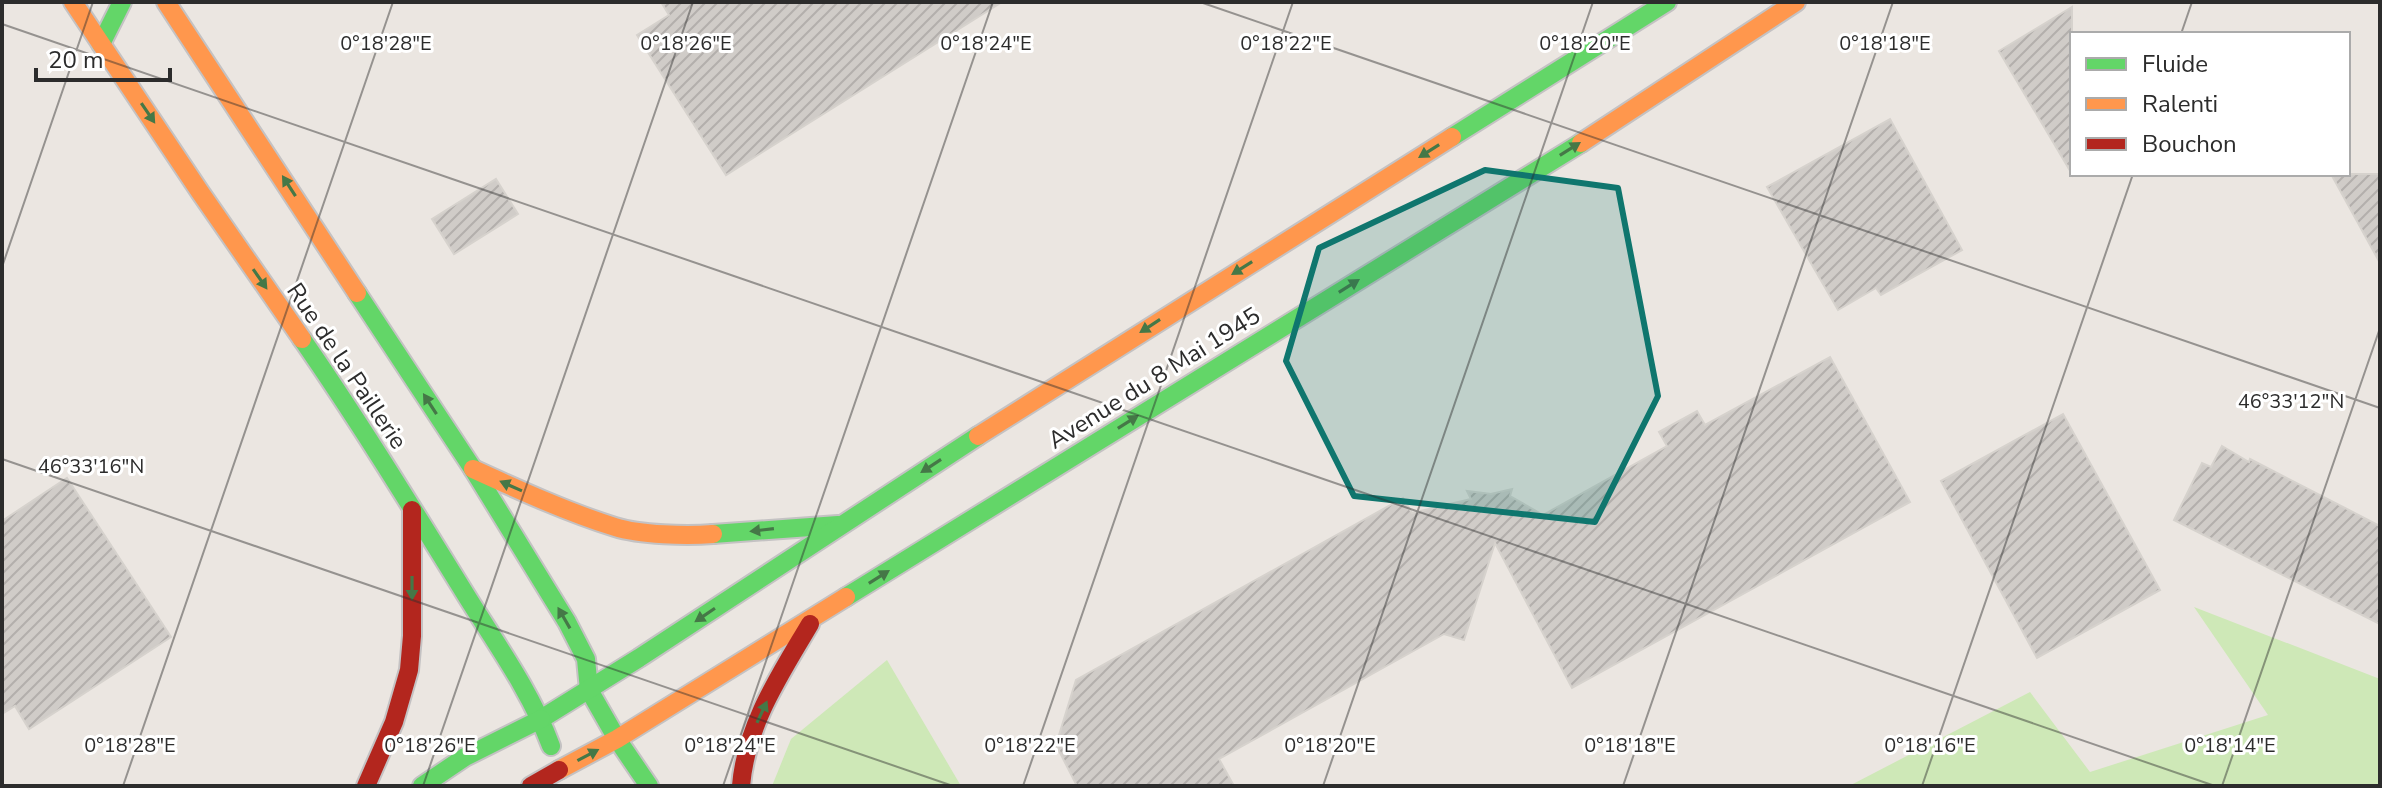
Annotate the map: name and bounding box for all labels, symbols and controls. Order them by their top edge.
text: 0°18'28"E [340,30,432,57]
text: 0°18'26"E [640,30,732,57]
text: 0°18'24"E [940,30,1032,57]
text: 0°18'22"E [1240,30,1332,57]
text: 0°18'20"E [1539,30,1631,57]
text: 0°18'18"E [1839,30,1931,57]
scale bar [36,32,170,82]
legend [2070,32,2350,176]
text: 20 m [48,44,104,76]
text: Fluide [2142,48,2208,80]
text: Ralenti [2142,88,2218,120]
one-way arrow [140,103,155,124]
text: Bouchon [2142,128,2237,160]
one-way arrow [1559,142,1581,156]
one-way arrow [1418,144,1440,158]
one-way arrow [282,175,296,197]
one-way arrow [1231,260,1253,274]
one-way arrow [252,269,267,290]
street label: Rue de la Paillerie [279,277,415,455]
one-way arrow [1338,279,1360,293]
street label: Avenue du 8 Mai 1945 [1042,300,1266,456]
one-way arrow [1139,318,1161,333]
text: 46°33'12"N [2238,388,2344,415]
one-way arrow [424,393,438,415]
one-way arrow [1117,415,1138,430]
text: 46°33'16"N [38,453,144,480]
one-way arrow [920,459,942,473]
one-way arrow [499,479,522,493]
one-way arrow [749,523,774,536]
one-way arrow [868,571,890,585]
one-way arrow [406,576,418,601]
one-way arrow [557,607,571,629]
one-way arrow [695,607,716,622]
one-way arrow [755,700,769,723]
text: 0°18'28"E [84,732,176,759]
text: 0°18'26"E [384,732,476,759]
text: 0°18'24"E [684,732,776,759]
text: 0°18'22"E [984,732,1076,759]
text: 0°18'20"E [1284,732,1376,759]
text: 0°18'18"E [1584,732,1676,759]
text: 0°18'16"E [1884,732,1976,759]
text: 0°18'14"E [2184,732,2276,759]
one-way arrow [577,748,600,761]

